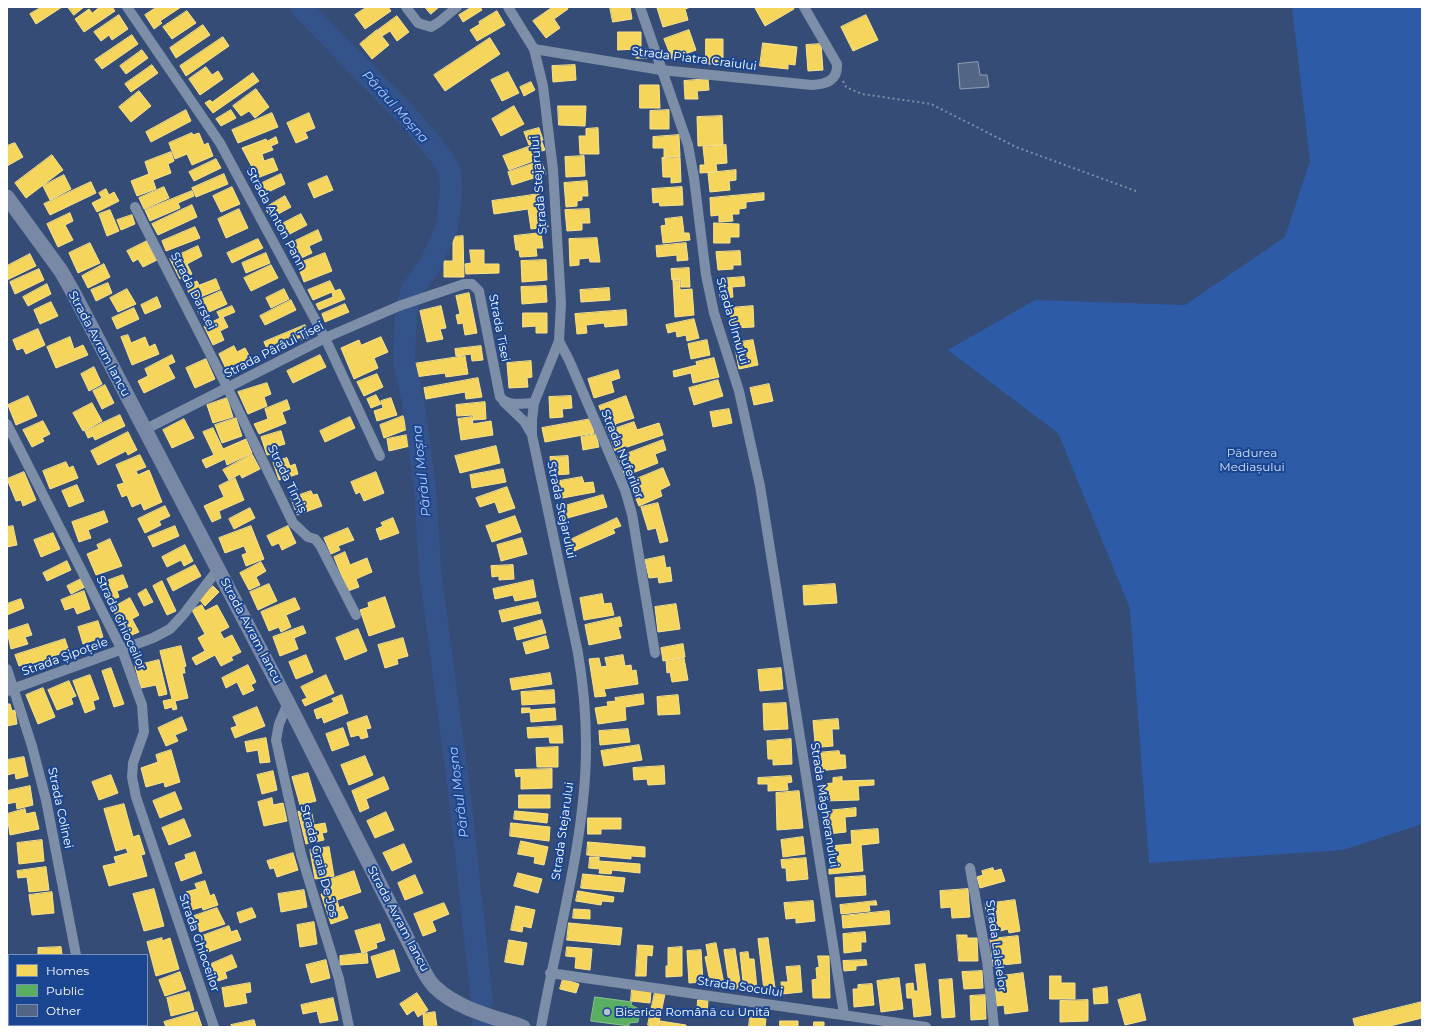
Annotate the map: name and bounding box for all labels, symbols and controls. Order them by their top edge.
street label: Strada Piatra Craiului [631,44,757,74]
water label: Pârâul Moșna [358,68,432,146]
street label: Strada Stejarului [528,135,550,235]
street label: Strada Anton Pann [243,165,309,273]
street label: Strada Darstei [167,250,219,332]
street label: Strada Ulmului [713,276,751,366]
street label: Strada Avram Iancu [65,289,133,399]
street label: Strada Tisei [485,293,513,363]
street label: Strada Pârâul Tisei [222,319,326,381]
street label: Strada Nuferilor [598,407,646,501]
water label: Pârâul Moșna [409,424,435,518]
street label: Strada Timiș [264,443,310,515]
park label: Pădurea Mediașului [1219,446,1285,474]
street label: Strada Stejarului [544,460,578,560]
street label: Strada Ghioceilor [93,573,149,673]
street label: Strada Avram Iancu [217,576,285,686]
street label: Strada Șipoțele [20,635,110,679]
street label: Strada Măgheranului [807,742,841,868]
water label: Pârâul Moșna [446,745,472,839]
street label: Strada Colinei [44,766,76,850]
street label: Strada Stejarului [549,781,577,881]
street label: Strada Graia De Jos [297,803,341,919]
street label: Strada Avram Iancu [364,864,432,974]
street label: Strada Ghioceilor [175,892,223,994]
street label: Strada Lalelelor [982,899,1010,993]
legend [8,954,148,1026]
text: Homes [46,963,89,978]
street label: Strada Socului [696,974,784,1000]
text: Public [46,983,84,998]
text: Other [46,1003,81,1018]
place label: Biserica Română cu Unită [615,1005,770,1019]
marker: Biserica Română cu Unită [602,1007,612,1017]

